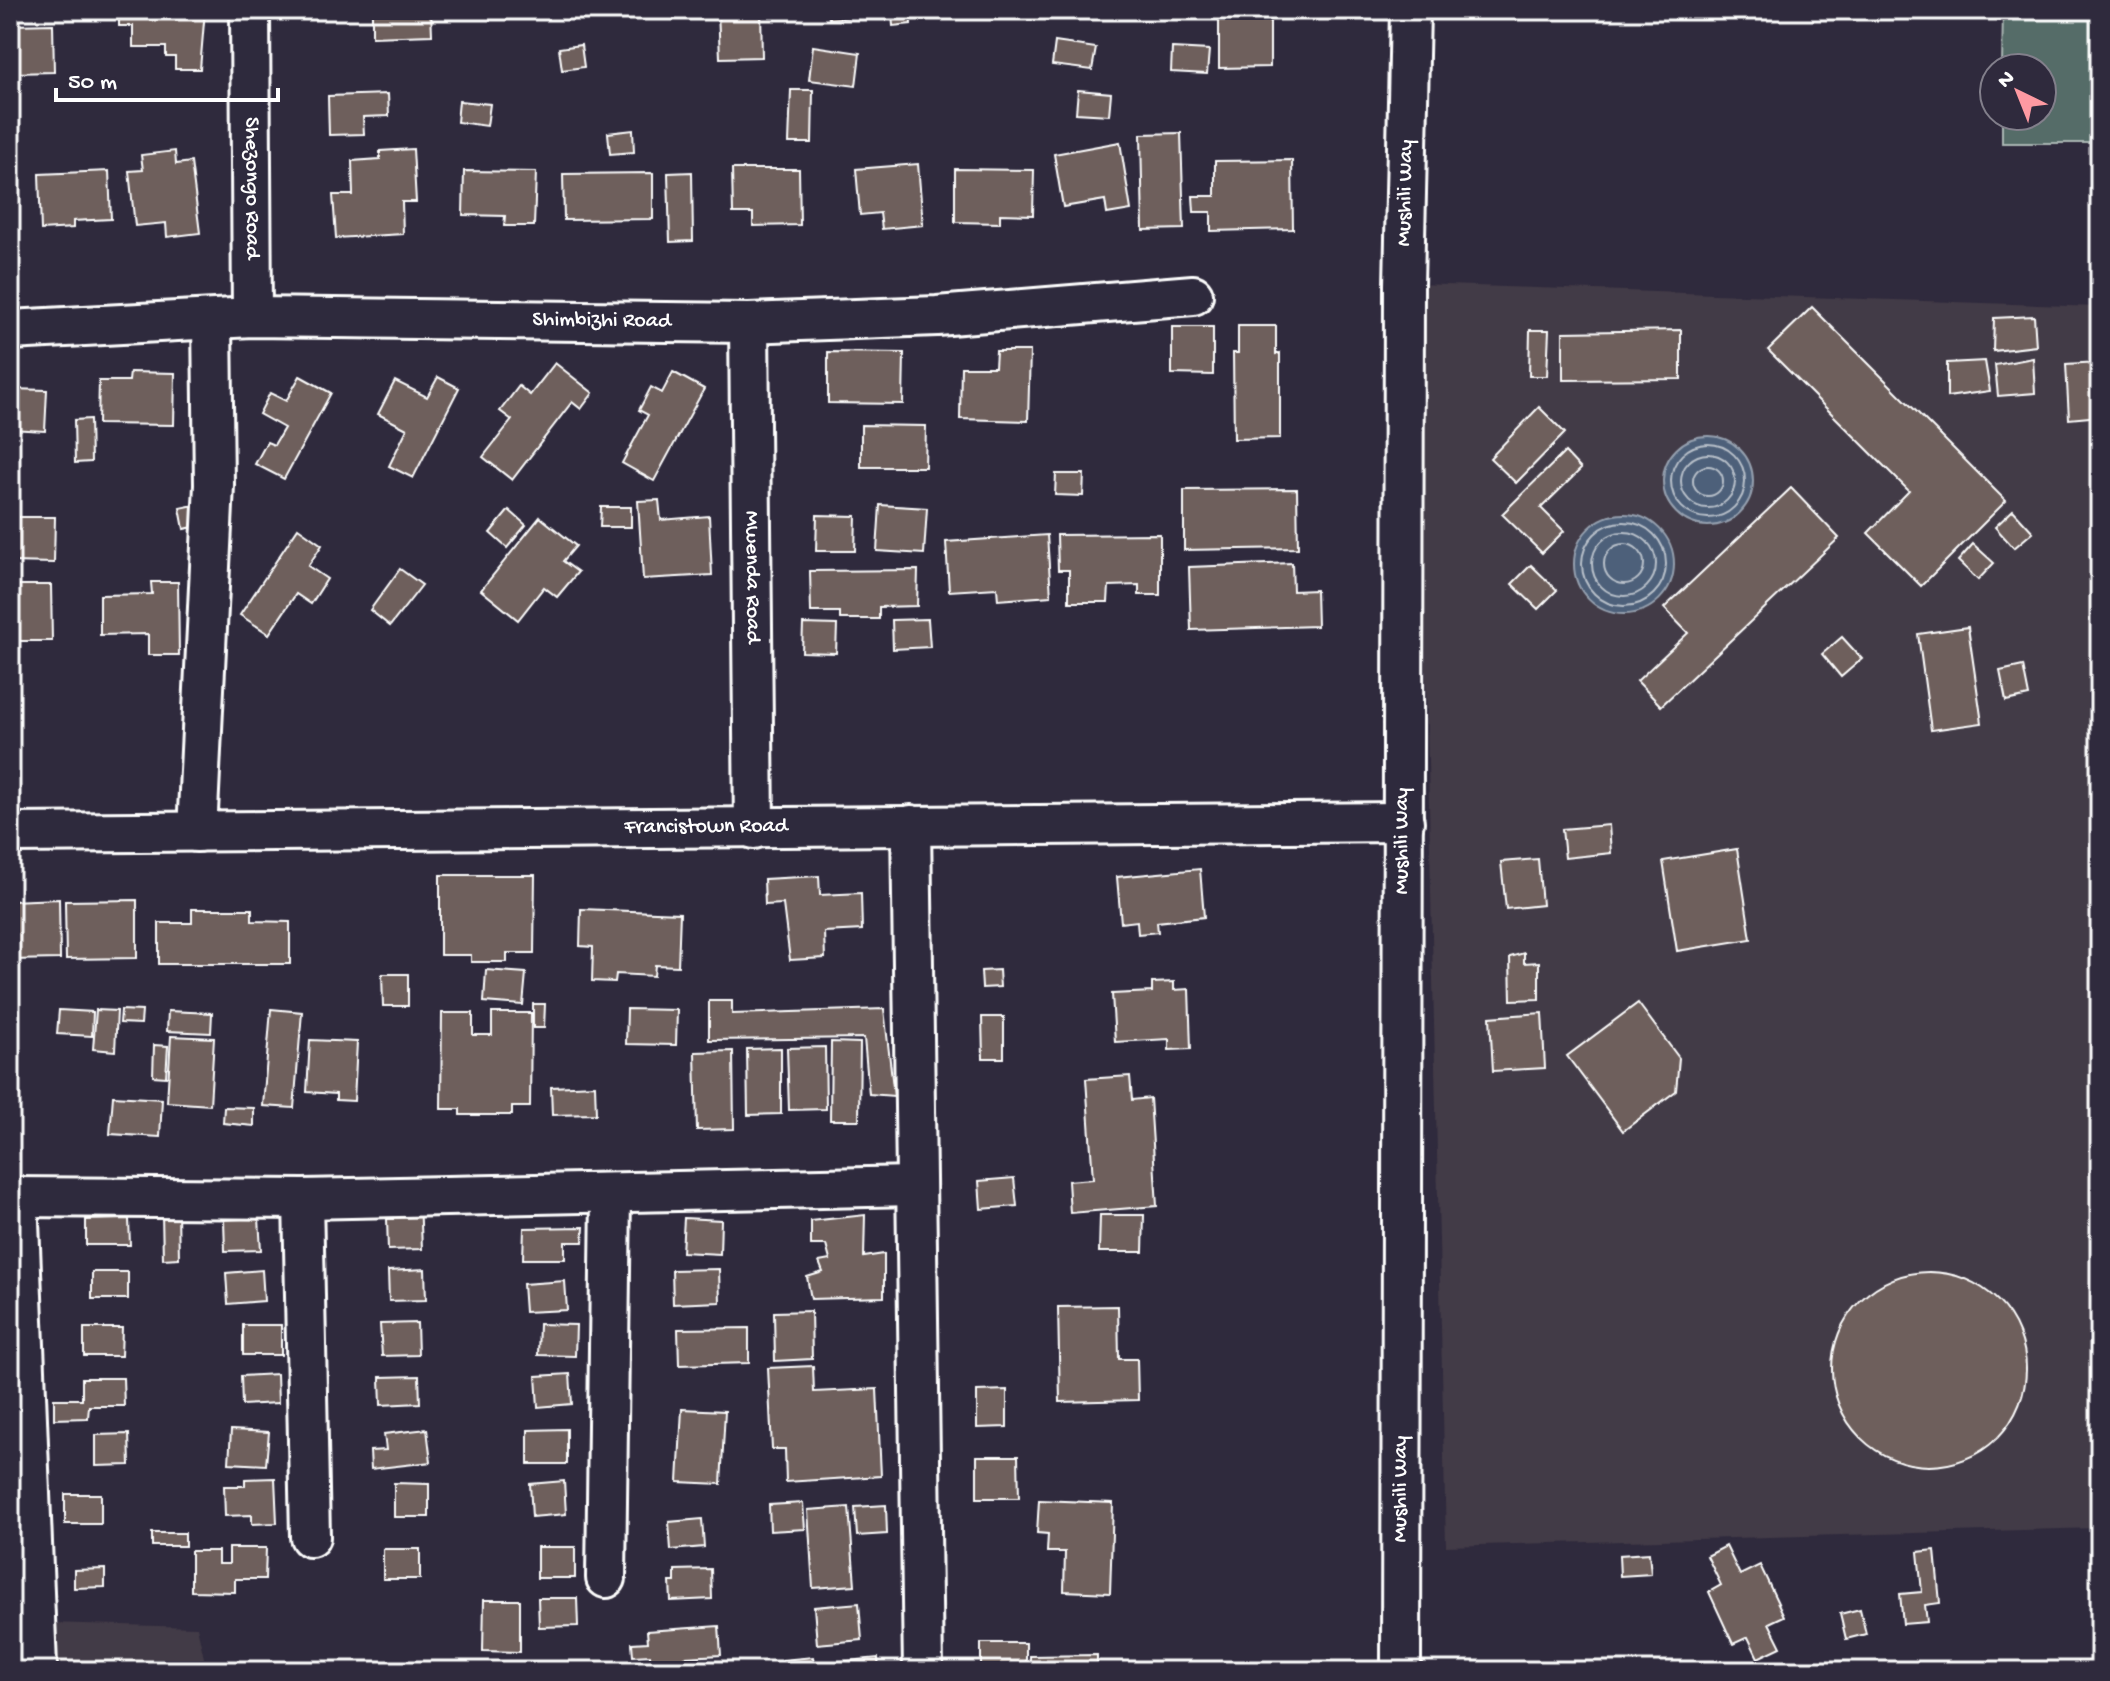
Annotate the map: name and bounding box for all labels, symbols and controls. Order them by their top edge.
scale bar [56,52,278,102]
north arrow [1978,52,2058,132]
text: N [1993,66,2021,95]
text: 50 m [68,69,117,98]
street label: Shezongo Road [238,117,265,261]
street label: Mushili Way [1392,139,1420,247]
street label: Shimbizhi Road [532,307,673,335]
street label: Mwenda Road [738,511,765,645]
street label: Mushili Way [1390,787,1416,894]
street label: Francistown Road [623,814,790,841]
street label: Mushili Way [1388,1435,1415,1542]

